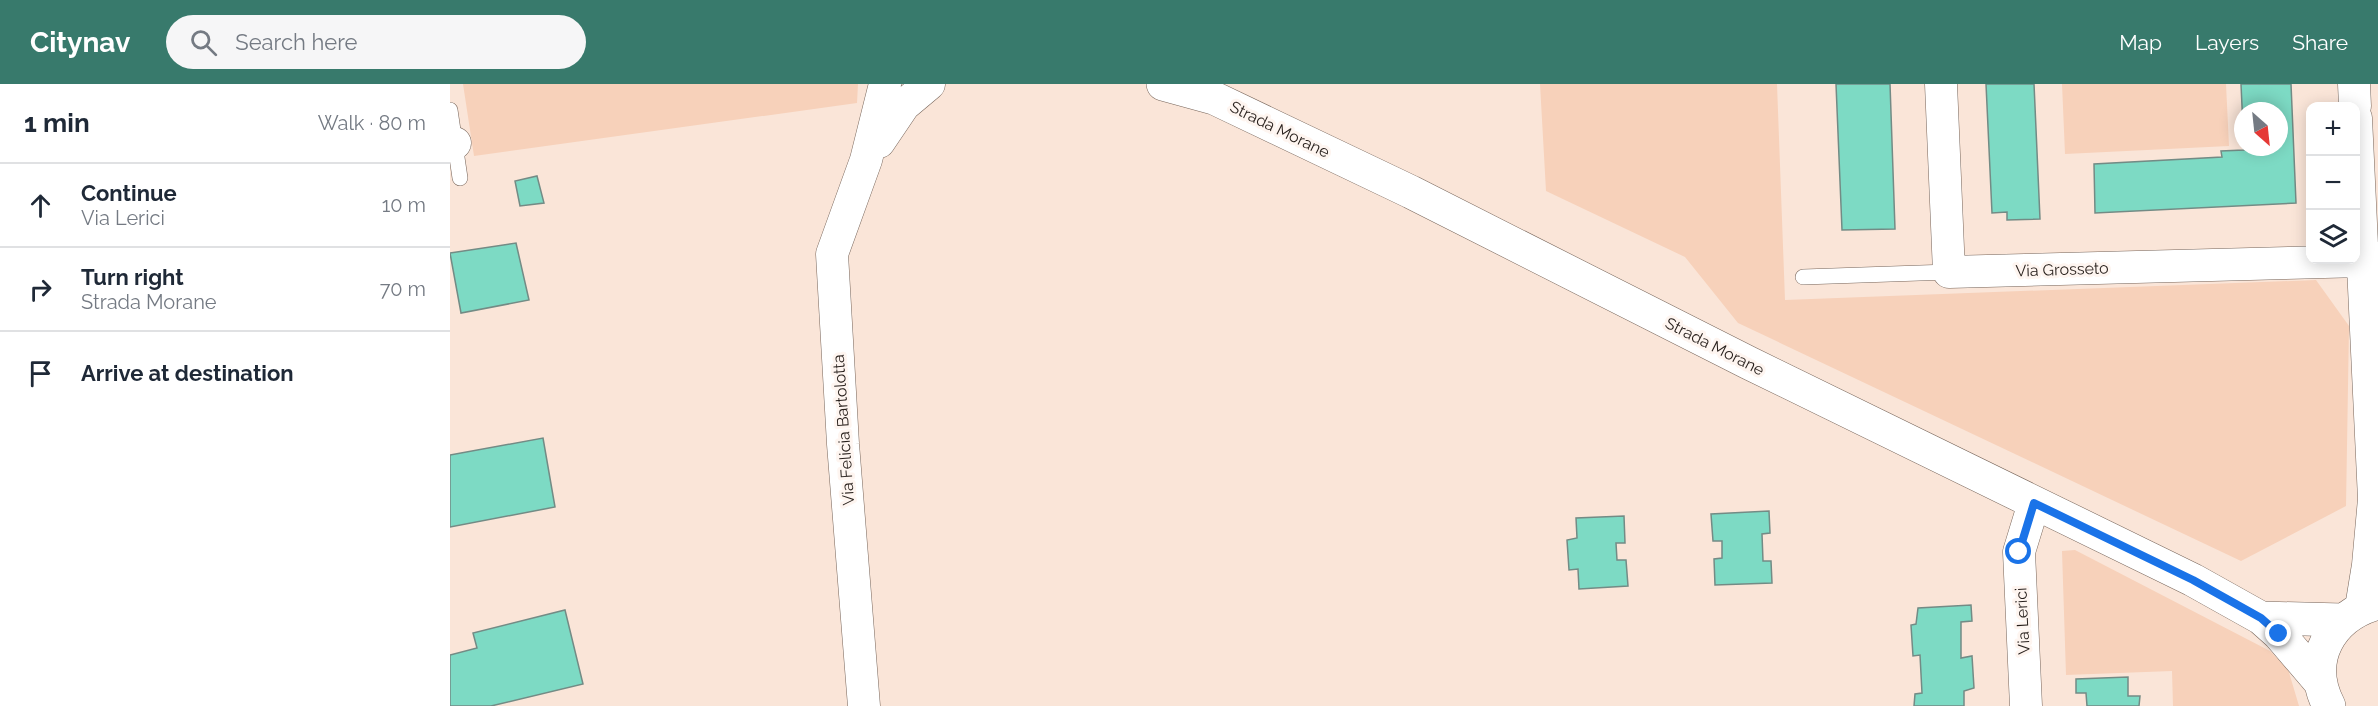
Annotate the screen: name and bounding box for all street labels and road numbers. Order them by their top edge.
street label: Strada Morane [1227,97,1333,162]
street label: Via Grosseto [2015,258,2109,281]
street label: Strada Morane [1662,313,1767,380]
street label: Via Felicia Bartolotta [829,354,858,506]
street label: Via Lerici [2011,587,2034,655]

